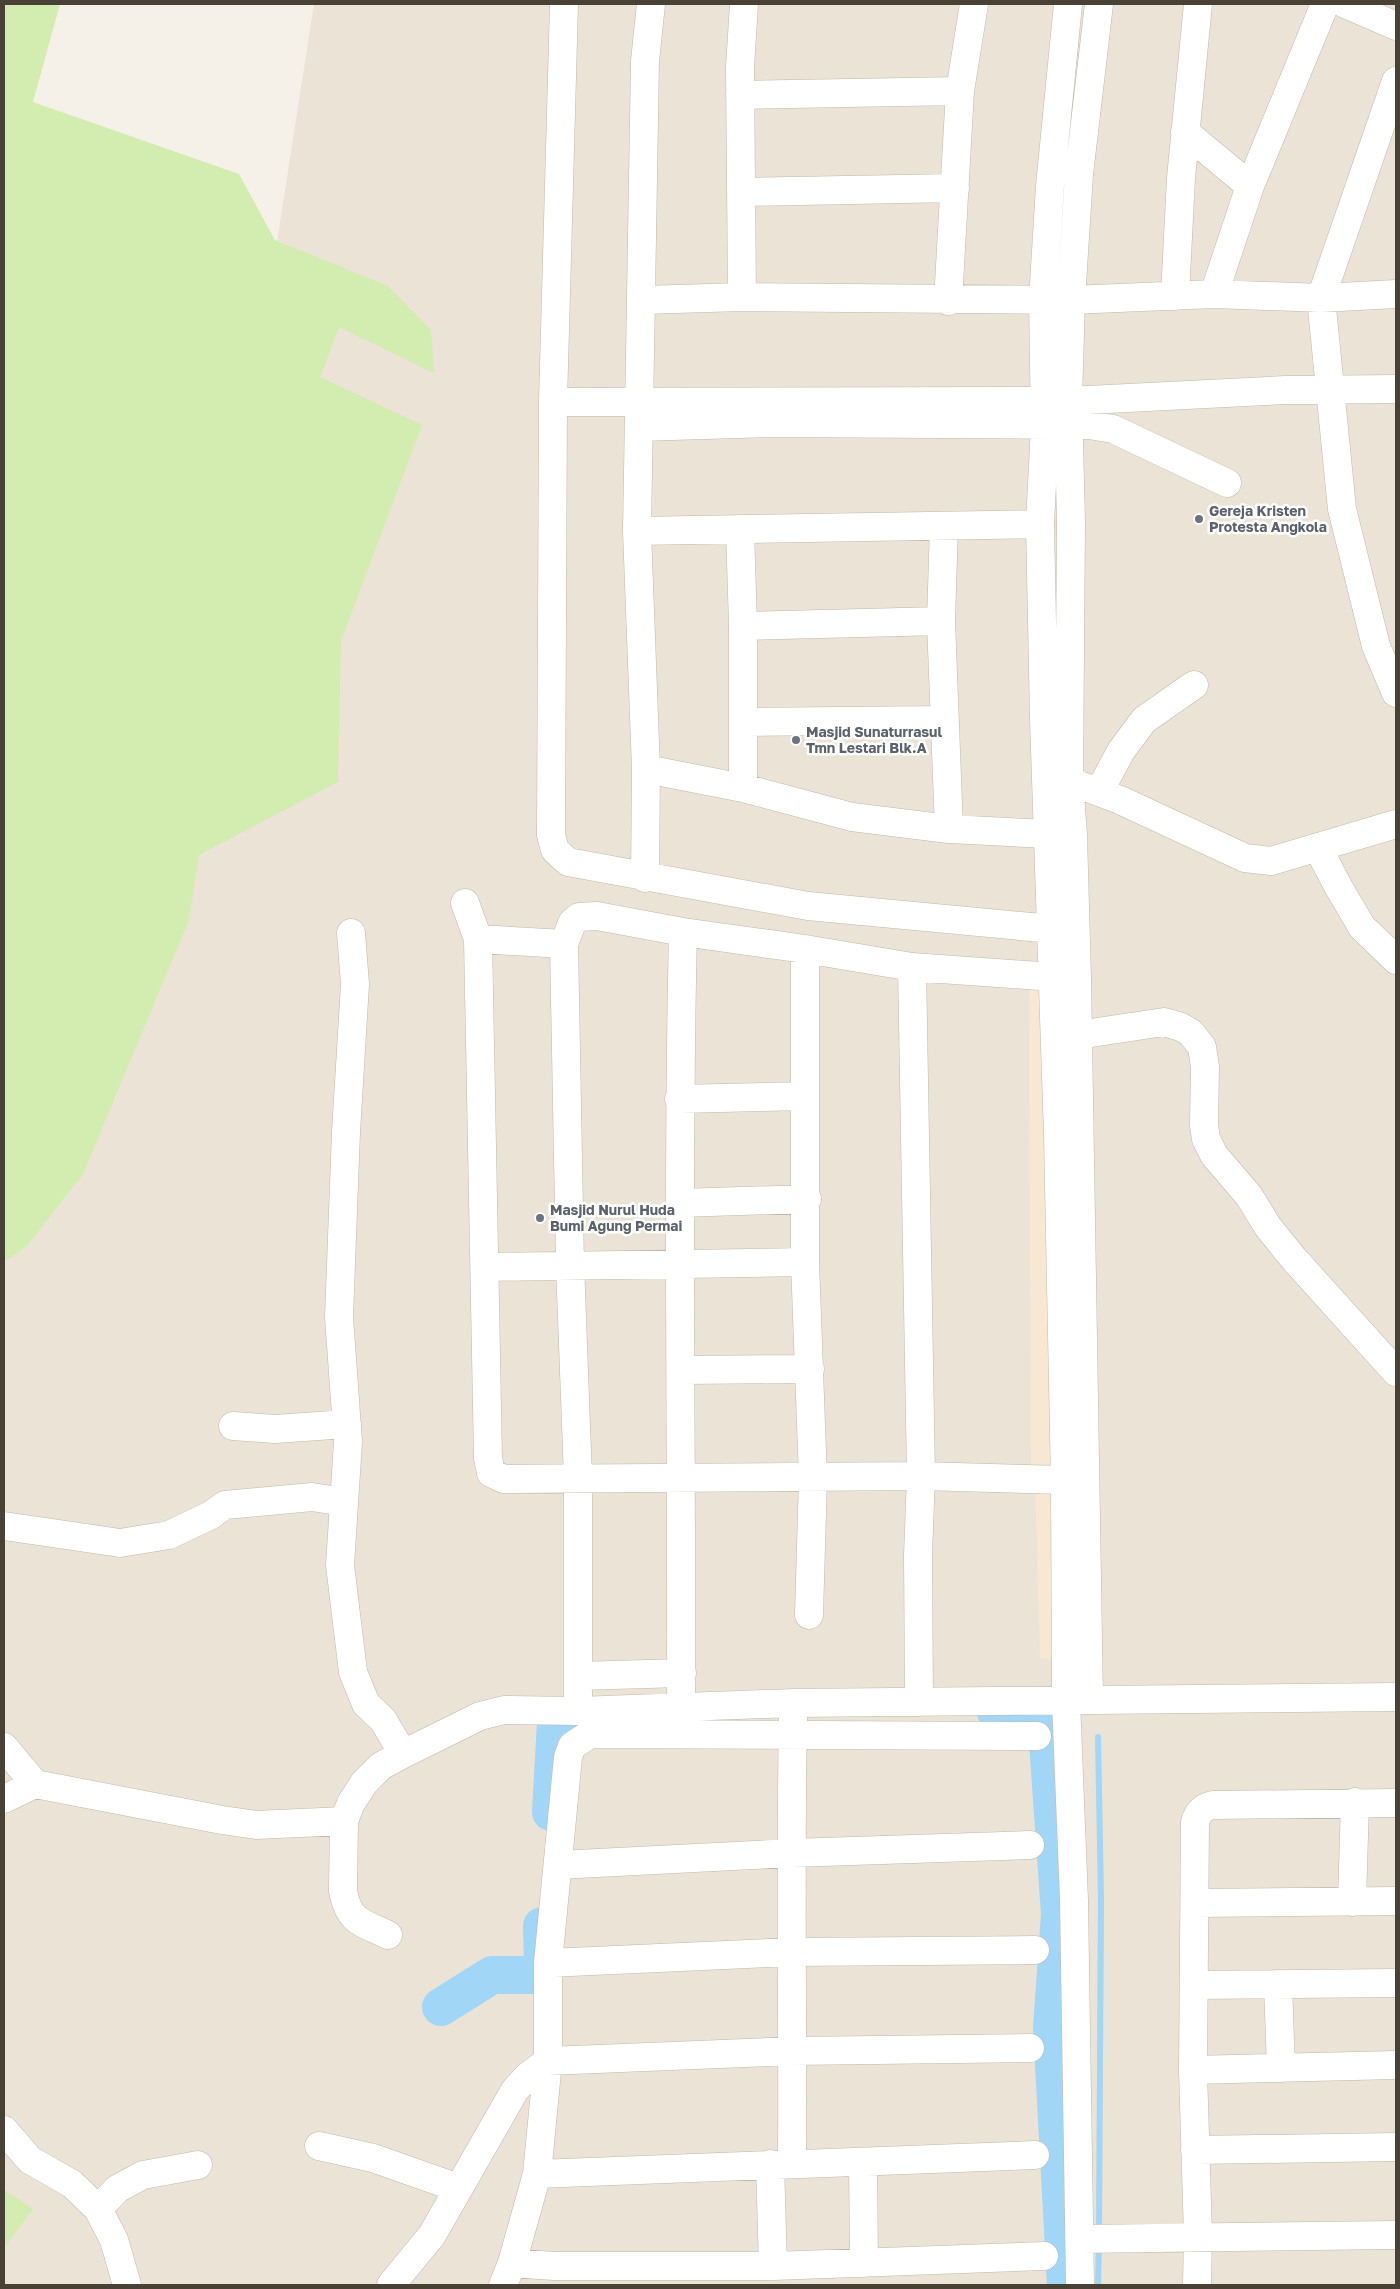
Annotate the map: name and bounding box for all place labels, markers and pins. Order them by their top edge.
place label: Gereja Kristen Protesta Angkola [1209,502,1327,535]
marker: Gereja Kristen Protesta Angkola [1193,513,1205,525]
place label: Masjid Sunaturrasul Tmn Lestari Blk.A [806,723,942,756]
marker: Masjid Sunaturrasul Tmn Lestari Blk.A [790,734,802,746]
place label: Masjid Nurul Huda Bumi Agung Permai [550,1201,682,1234]
marker: Masjid Nurul Huda Bumi Agung Permai [534,1212,546,1224]

